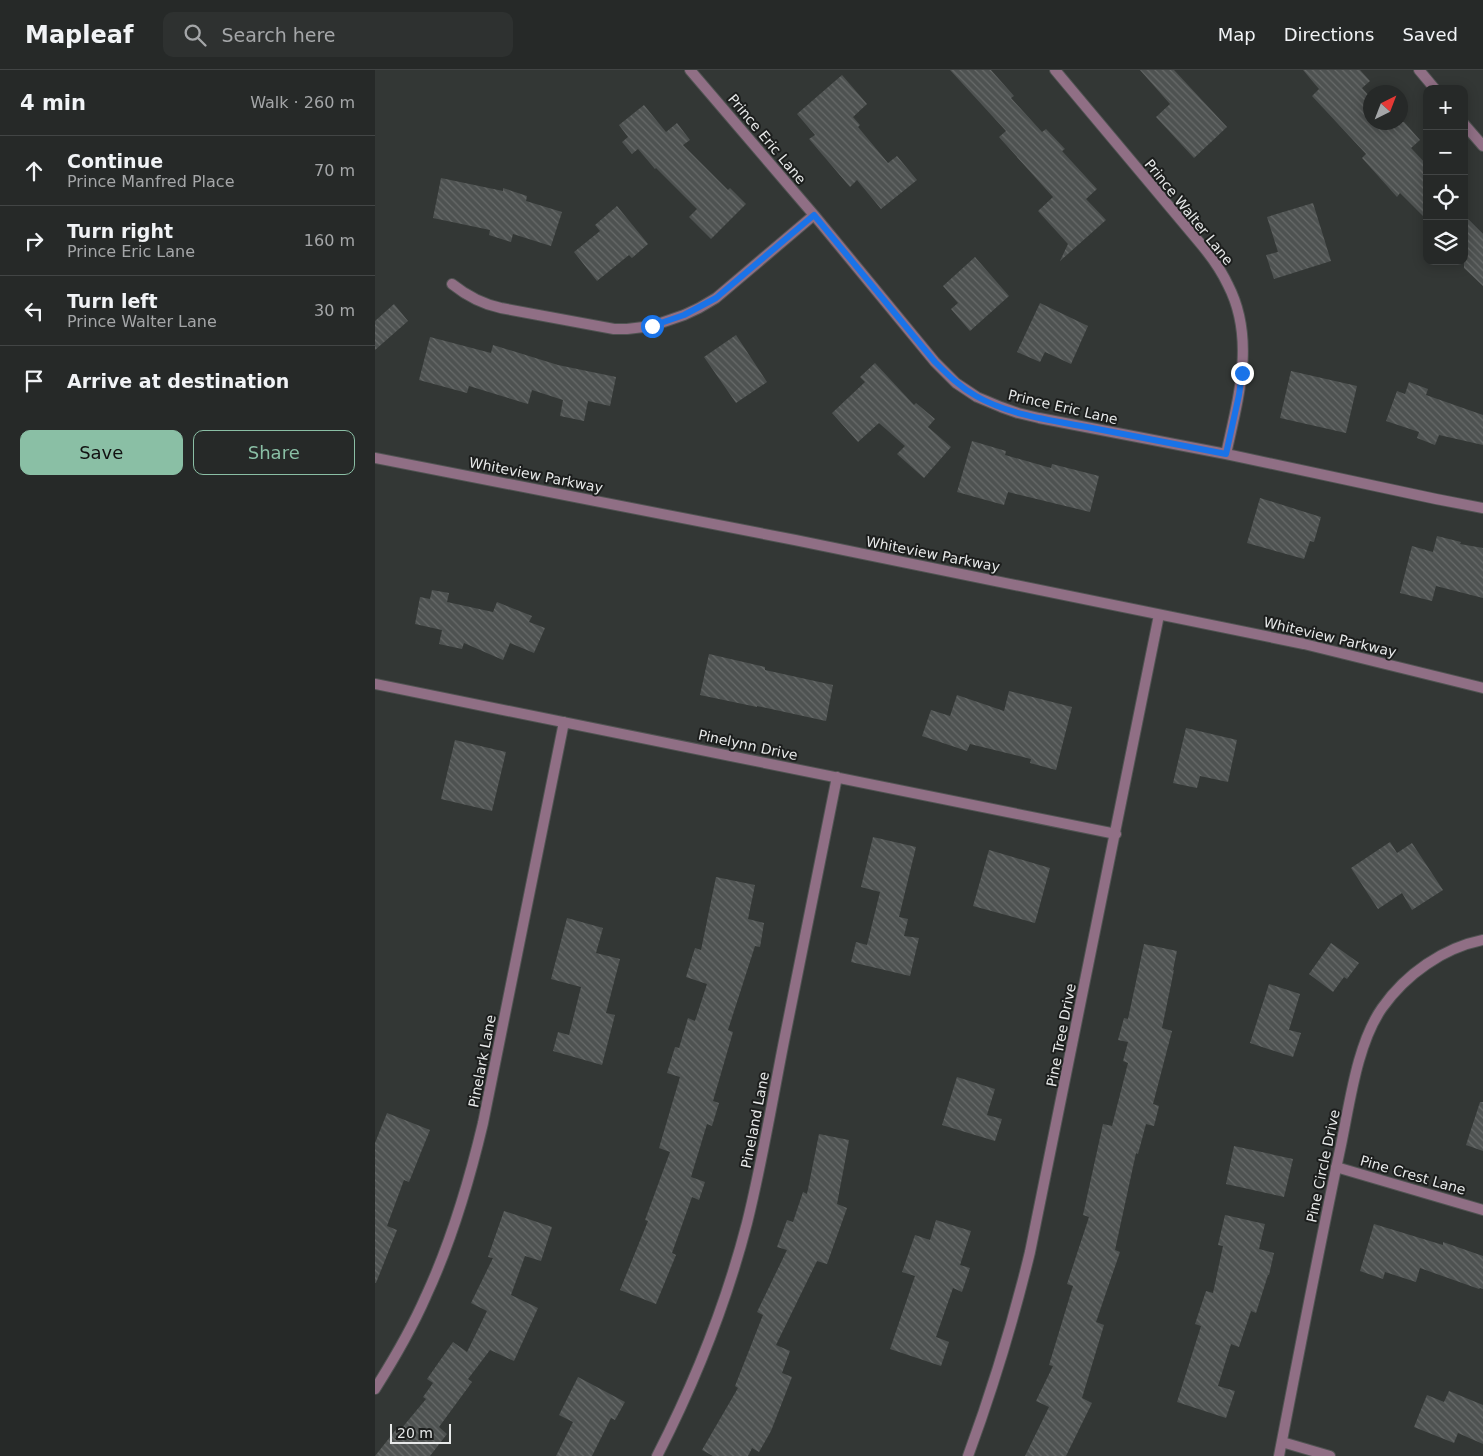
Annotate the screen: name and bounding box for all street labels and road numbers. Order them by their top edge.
street label: Prince Eric Lane [725,91,809,187]
street label: Prince Walter Lane [1142,156,1236,268]
street label: Prince Eric Lane [1007,387,1119,427]
street label: Whiteview Parkway [468,454,604,496]
street label: Whiteview Parkway [865,533,1001,575]
street label: Whiteview Parkway [1262,614,1398,660]
street label: Pinelynn Drive [697,727,799,763]
street label: Pine Tree Drive [1043,982,1079,1088]
street label: Pinelark Lane [465,1013,499,1109]
street label: Pineland Lane [738,1070,772,1170]
street label: Pine Circle Drive [1303,1108,1343,1224]
street label: Pine Crest Lane [1358,1152,1468,1198]

